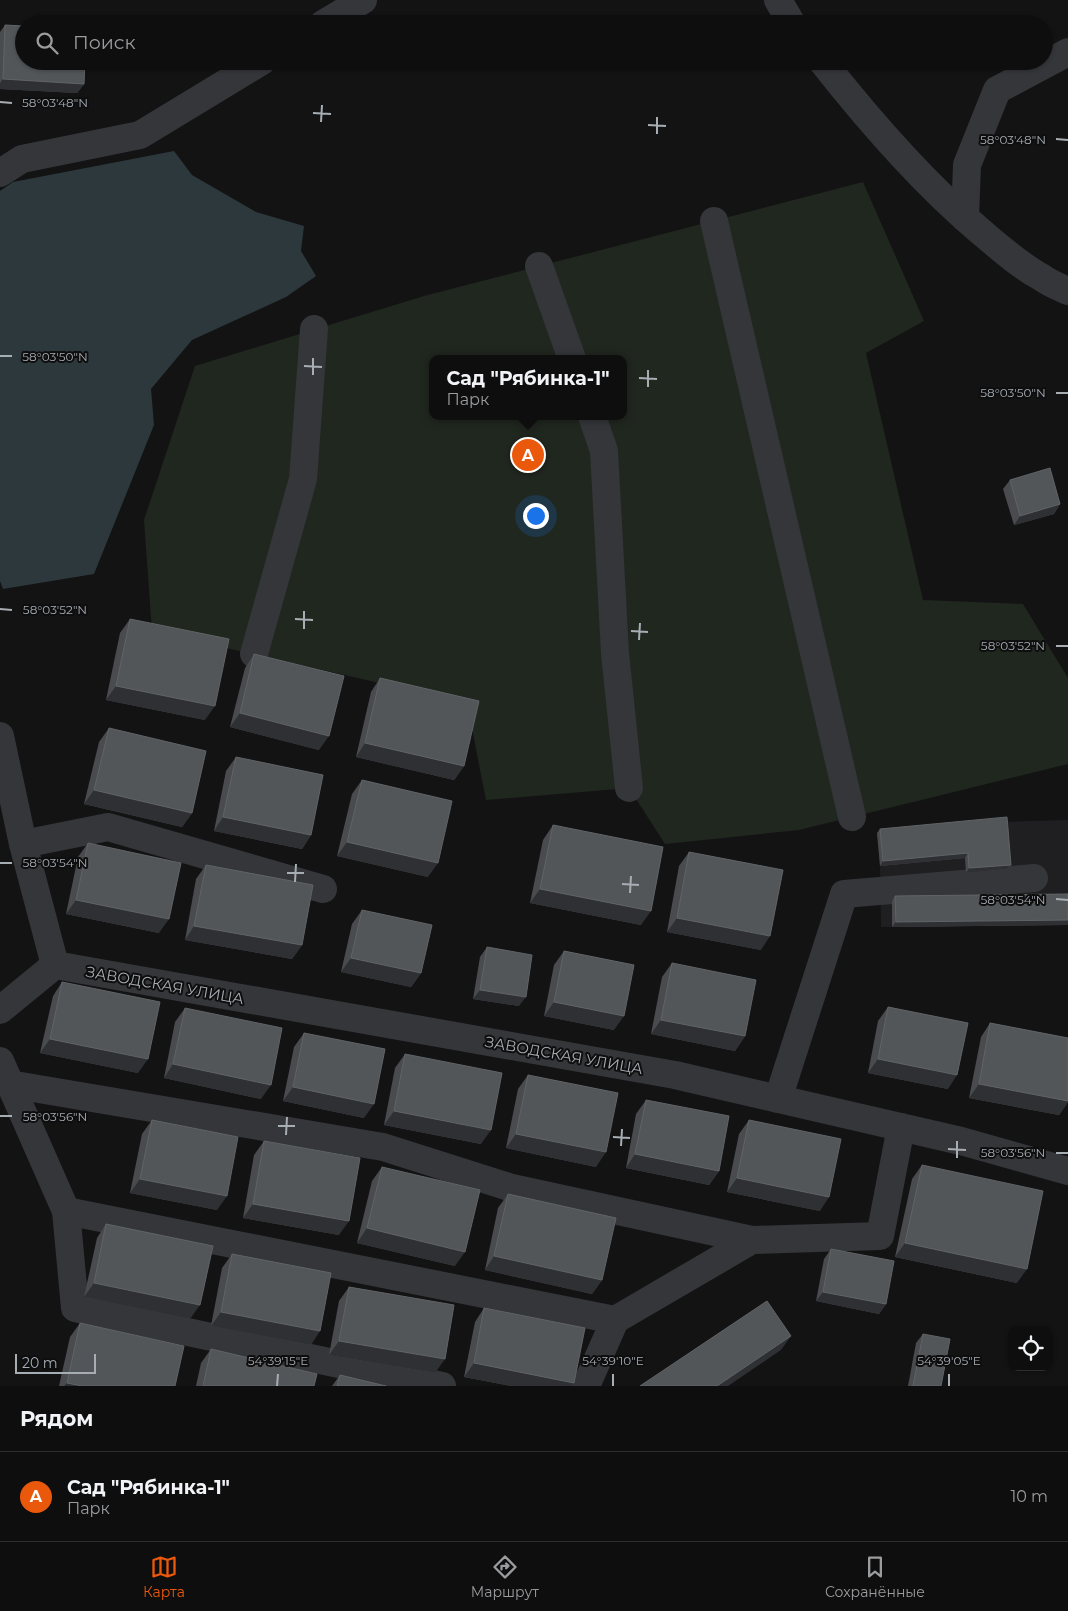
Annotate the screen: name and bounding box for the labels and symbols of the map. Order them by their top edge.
text: 58°03'48"N [22,95,88,110]
text: 58°03'48"N [980,132,1046,147]
text: 58°03'50"N [22,349,88,364]
text: 58°03'50"N [980,385,1046,400]
pin: A [512,436,544,474]
your location [523,503,549,529]
text: 58°03'52"N [23,602,87,617]
text: 58°03'52"N [981,638,1045,653]
text: 58°03'54"N [22,855,88,870]
text: 58°03'54"N [980,892,1046,907]
street label: ЗАВОДСКАЯ УЛИЦА [85,962,245,1008]
street label: ЗАВОДСКАЯ УЛИЦА [484,1032,644,1078]
text: 58°03'56"N [23,1109,87,1124]
text: 58°03'56"N [981,1145,1045,1160]
scale bar [15,1351,96,1374]
text: 54°39'15"E [248,1353,308,1368]
text: 54°39'10"E [582,1353,644,1368]
text: 54°39'05"E [917,1353,981,1368]

